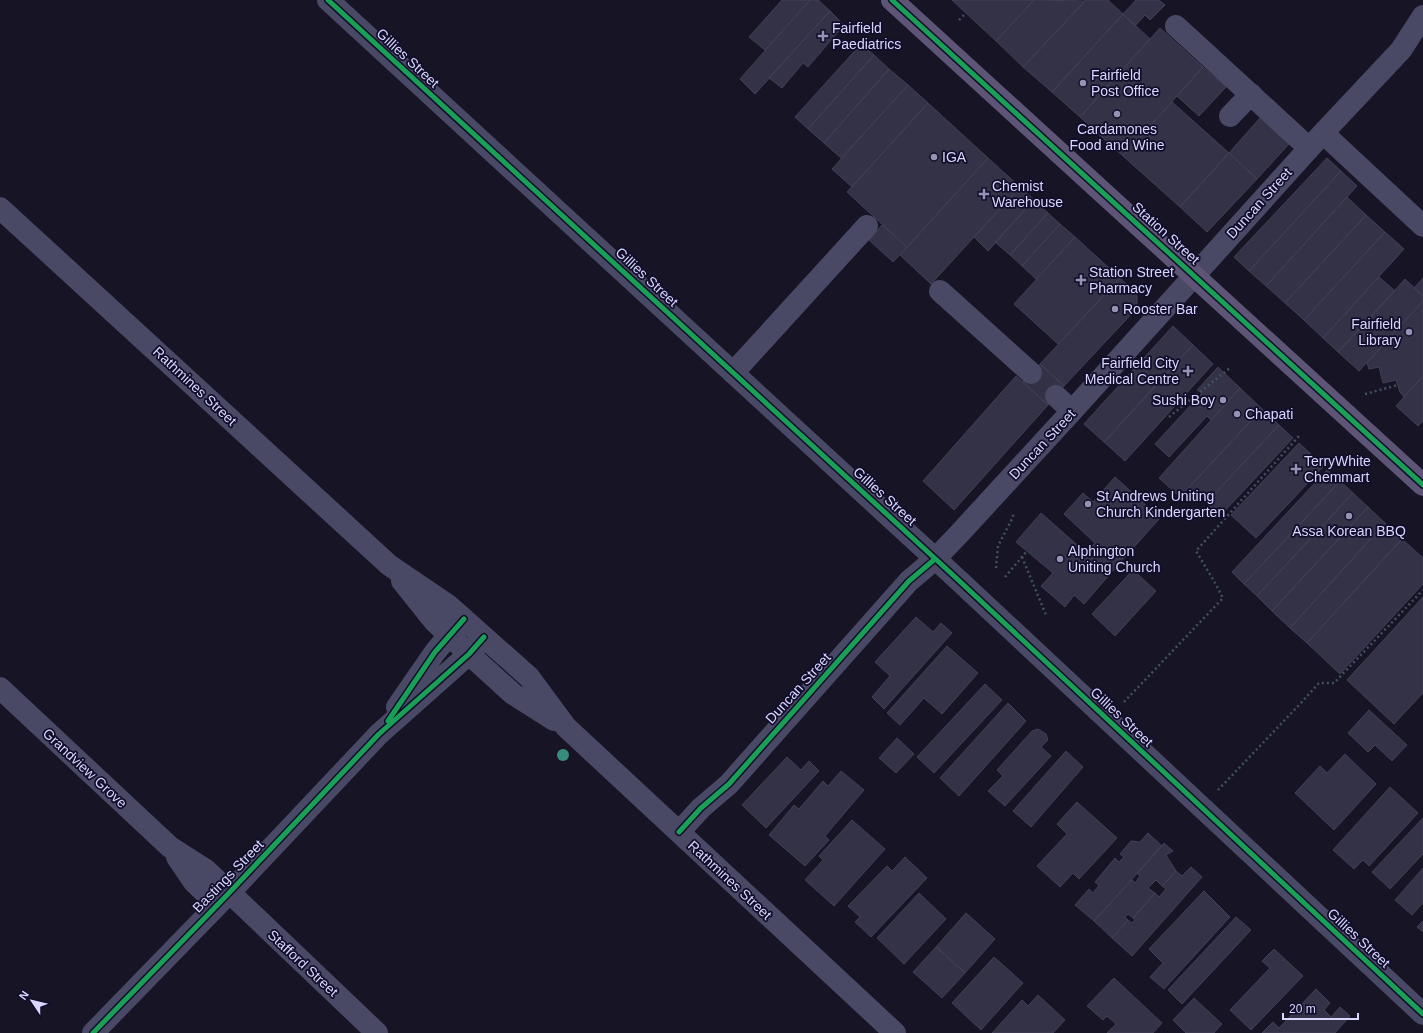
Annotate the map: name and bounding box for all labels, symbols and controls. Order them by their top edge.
place label: Fairfield Paediatrics [832,20,901,52]
street label: Gillies Street [374,25,443,91]
marker: Fairfield Paediatrics [817,30,829,42]
place label: Fairfield Post Office [1091,67,1159,99]
marker: Fairfield Post Office [1078,78,1088,88]
marker: Cardamones Food and Wine [1112,109,1122,119]
place label: Cardamones Food and Wine [1070,121,1165,153]
place label: IGA [942,149,967,165]
marker: IGA [929,152,939,162]
street label: Duncan Street [1223,164,1295,242]
place label: Chemist Warehouse [992,178,1063,210]
marker: Chemist Warehouse [979,189,989,199]
street label: Station Street [1129,199,1203,267]
street label: Gillies Street [613,244,682,310]
place label: Station Street Pharmacy [1089,264,1174,296]
marker: Station Street Pharmacy [1076,275,1086,285]
place label: Rooster Bar [1123,301,1198,317]
marker: Rooster Bar [1110,304,1120,314]
place label: Fairfield Library [1351,316,1401,348]
marker: Fairfield Library [1404,327,1414,337]
street label: Rathmines Street [150,343,240,429]
place label: Fairfield City Medical Centre [1085,355,1179,387]
marker: Fairfield City Medical Centre [1182,365,1194,377]
place label: Sushi Boy [1152,392,1215,408]
marker: Sushi Boy [1218,395,1228,405]
street label: Duncan Street [1006,406,1078,482]
place label: Chapati [1245,406,1293,422]
marker: Chapati [1232,409,1242,419]
place label: TerryWhite Chemmart [1304,453,1371,485]
street label: Gillies Street [850,464,920,529]
marker: TerryWhite Chemmart [1291,464,1301,474]
place label: St Andrews Uniting Church Kindergarten [1096,488,1225,520]
marker: St Andrews Uniting Church Kindergarten [1083,499,1093,509]
marker: Assa Korean BBQ [1344,511,1354,521]
place label: Assa Korean BBQ [1292,523,1406,539]
place label: Alphington Uniting Church [1068,543,1161,575]
marker: Alphington Uniting Church [1055,554,1065,564]
street label: Duncan Street [762,649,834,727]
street label: Gillies Street [1088,684,1157,750]
street label: Grandview Grove [40,725,130,811]
street label: Bastings Street [189,836,267,916]
street label: Rathmines Street [685,837,775,923]
street label: Gillies Street [1325,905,1394,971]
street label: Stafford Street [265,926,341,1000]
north arrow [12,981,52,1021]
text: N [17,989,31,1002]
scale bar [1283,995,1358,1021]
text: 20 m [1289,1002,1316,1016]

